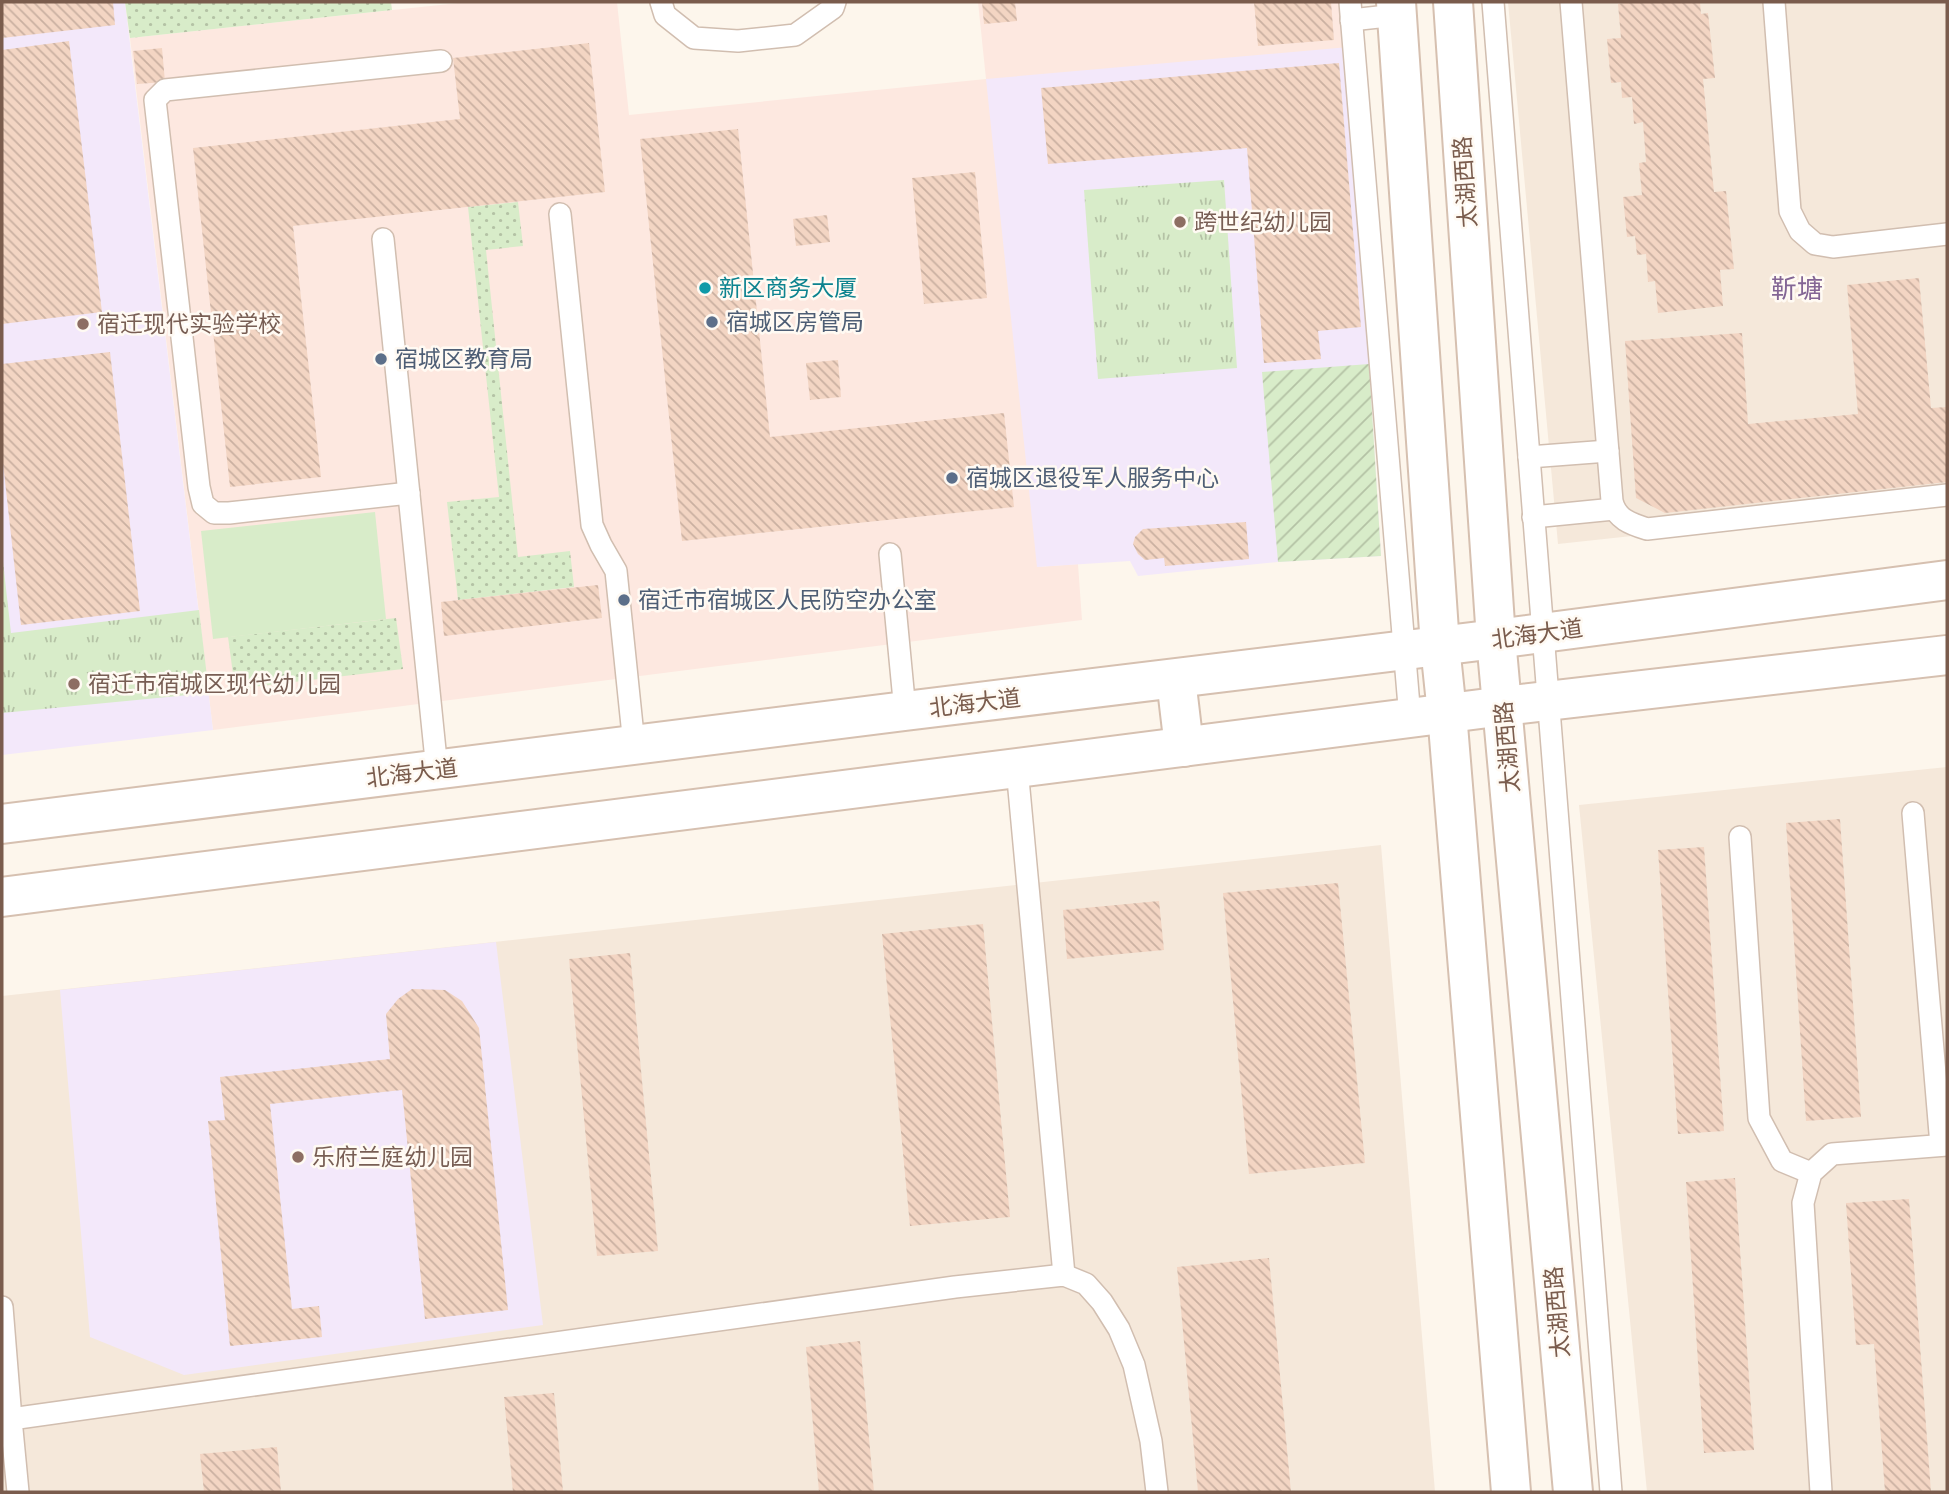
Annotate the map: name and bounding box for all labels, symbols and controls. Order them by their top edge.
street label: 太湖西路 [1449,135,1482,229]
place label: 跨世纪幼儿园 [1194,209,1332,236]
marker: 跨世纪幼儿园 [1172,214,1188,230]
district label: 靳塘 [1771,274,1823,304]
place label: 新区商务大厦 [719,275,857,302]
marker: 新区商务大厦 [697,280,713,296]
place label: 宿城区房管局 [726,309,864,336]
place label: 宿迁现代实验学校 [97,311,281,338]
marker: 宿城区房管局 [704,314,720,330]
marker: 宿迁现代实验学校 [75,316,91,332]
place label: 宿城区教育局 [395,346,533,373]
marker: 宿城区教育局 [373,351,389,367]
place label: 宿城区退役军人服务中心 [966,465,1219,492]
marker: 宿城区退役军人服务中心 [944,470,960,486]
place label: 宿迁市宿城区人民防空办公室 [638,587,937,614]
marker: 宿迁市宿城区人民防空办公室 [616,592,632,608]
street label: 北海大道 [1490,615,1585,654]
place label: 宿迁市宿城区现代幼儿园 [88,671,341,698]
marker: 宿迁市宿城区现代幼儿园 [66,676,82,692]
street label: 北海大道 [928,684,1022,723]
street label: 太湖西路 [1490,700,1525,794]
street label: 北海大道 [365,754,459,793]
place label: 乐府兰庭幼儿园 [312,1144,473,1171]
marker: 乐府兰庭幼儿园 [290,1149,306,1165]
street label: 太湖西路 [1540,1265,1575,1359]

